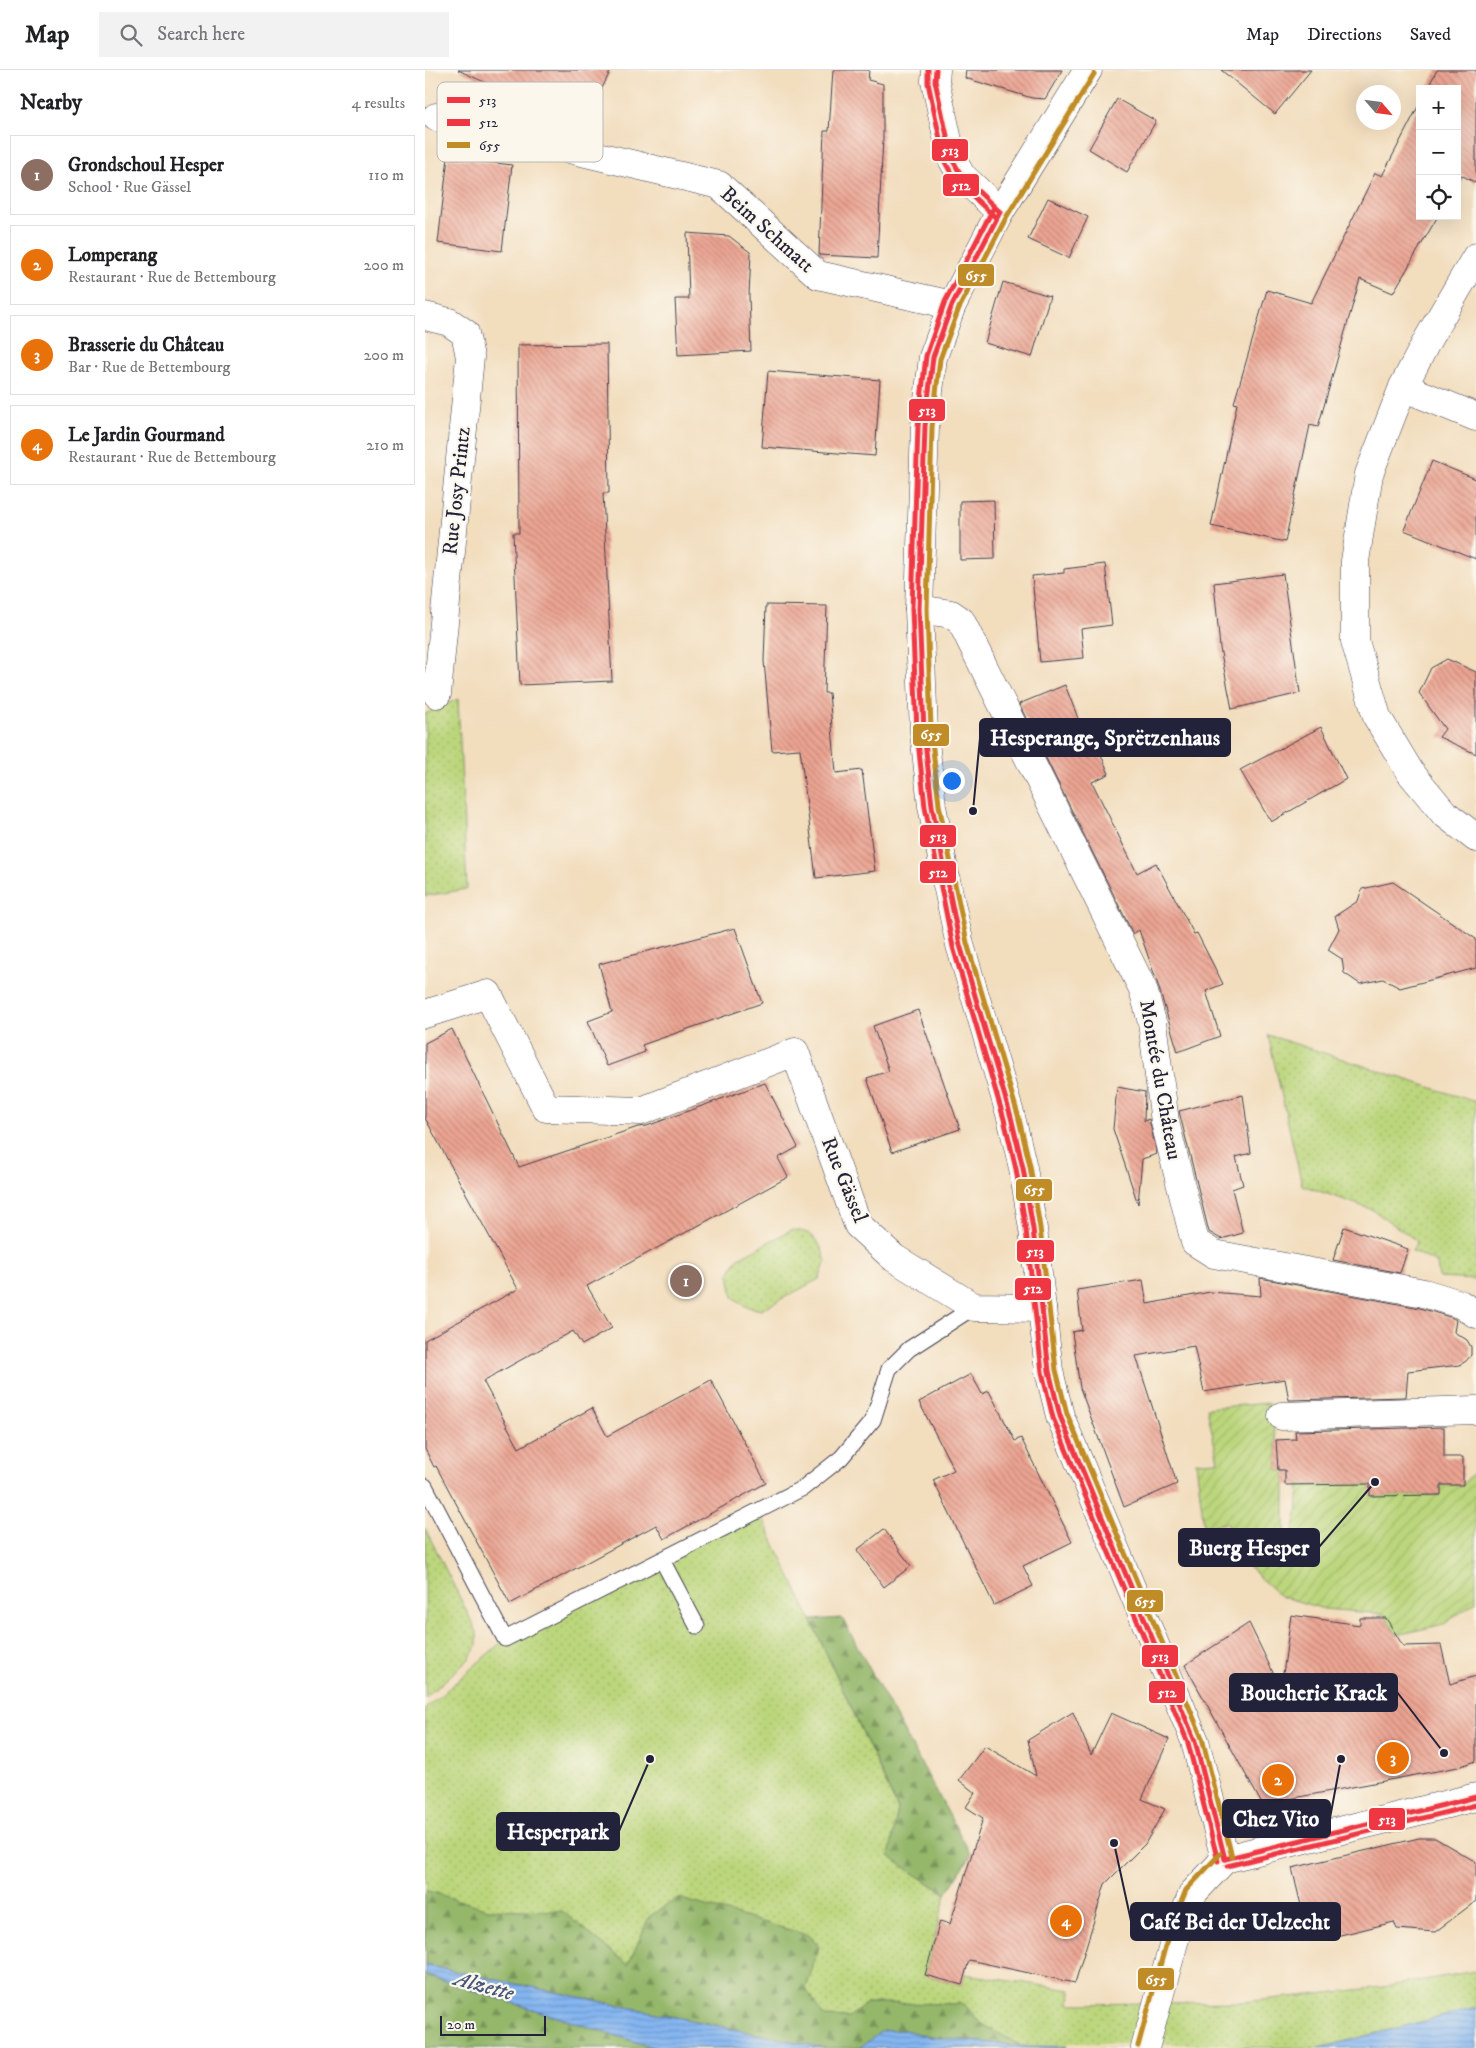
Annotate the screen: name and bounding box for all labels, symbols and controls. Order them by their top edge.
search box [99,12,449,57]
text: Map [25,20,69,50]
icon: search [117,21,145,49]
text: Search here [157,23,245,46]
text: Map [1246,24,1279,46]
text: Directions [1307,24,1382,46]
text: Saved [1410,24,1451,46]
legend [437,82,603,162]
north arrow [1356,85,1401,130]
map controls [1416,85,1461,220]
button: + [1416,85,1461,130]
text: Nearby [20,90,82,116]
text: 513 [479,92,496,110]
text: 4 results [352,93,405,113]
text: 512 [479,114,498,132]
button: − [1416,130,1461,175]
text: 655 [479,137,500,155]
line badge: 513 [931,138,969,162]
text: 513 [940,142,959,160]
text: Grondschoul Hesper [68,154,224,177]
text: 1 [34,165,40,185]
text: 110 m [368,165,404,185]
line badge: 512 [942,173,980,197]
button: locate [1416,175,1461,220]
text: School · Rue Gässel [68,177,191,197]
text: 512 [951,177,972,195]
street label: Beim Schmatt [715,181,819,279]
text: Lomperang [68,244,157,267]
text: 2 [33,255,41,275]
text: 200 m [363,255,404,275]
line badge: 655 [957,263,995,287]
text: Restaurant · Rue de Bettembourg [68,267,276,287]
text: 655 [965,267,987,285]
text: Brasserie du Château [68,334,224,357]
text: 3 [34,345,40,365]
text: 200 m [363,345,404,365]
text: Bar · Rue de Bettembourg [68,357,230,377]
line badge: 513 [908,398,946,422]
text: 513 [917,402,936,420]
text: Le Jardin Gourmand [68,424,225,447]
street label: Rue Josy Printz [437,425,477,557]
text: 4 [32,435,42,455]
text: 210 m [366,435,404,455]
text: Restaurant · Rue de Bettembourg [68,447,276,467]
callout: Hesperange, Sprëtzenhaus [980,719,1230,756]
line badge: 655 [912,723,950,747]
text: Hesperange, Sprëtzenhaus [990,725,1221,752]
text: 655 [920,726,942,744]
your location [939,768,965,794]
line badge: 513 [919,824,957,848]
text: 513 [928,828,947,846]
line badge: 512 [919,860,957,884]
text: 512 [928,864,949,882]
street label: Montée du Château [1133,998,1187,1162]
street label: Rue Gässel [815,1133,873,1227]
line badge: 655 [1015,1178,1053,1202]
text: 655 [1023,1181,1045,1199]
line badge: 513 [1016,1239,1055,1263]
text: 513 [1025,1243,1044,1261]
pin: 1 [670,1262,702,1300]
line badge: 512 [1014,1277,1052,1301]
text: 512 [1023,1280,1044,1298]
callout: Buerg Hesper [1179,1529,1319,1566]
text: Buerg Hesper [1189,1535,1310,1562]
line badge: 655 [1126,1589,1164,1613]
text: 655 [1134,1593,1156,1611]
line badge: 513 [1141,1644,1179,1668]
text: 513 [1150,1648,1169,1666]
callout: Boucherie Krack [1230,1674,1397,1711]
line badge: 512 [1148,1680,1186,1704]
text: Boucherie Krack [1241,1680,1388,1707]
text: 512 [1157,1684,1178,1702]
pin: 3 [1377,1739,1409,1777]
pin: 2 [1262,1761,1294,1799]
callout: Chez Vito [1223,1800,1330,1837]
text: Chez Vito [1233,1806,1320,1833]
line badge: 513 [1368,1807,1406,1831]
text: 513 [1377,1811,1396,1829]
callout: Hesperpark [497,1813,619,1850]
text: Hesperpark [507,1819,610,1846]
pin: 4 [1050,1902,1082,1940]
callout: Café Bei der Uelzecht [1131,1903,1340,1940]
text: Café Bei der Uelzecht [1140,1909,1330,1936]
water label: Alzette [448,1964,517,2007]
line badge: 655 [1137,1967,1175,1991]
text: 655 [1145,1971,1167,1989]
scale bar [440,2013,546,2036]
text: 20 m [447,2016,475,2034]

